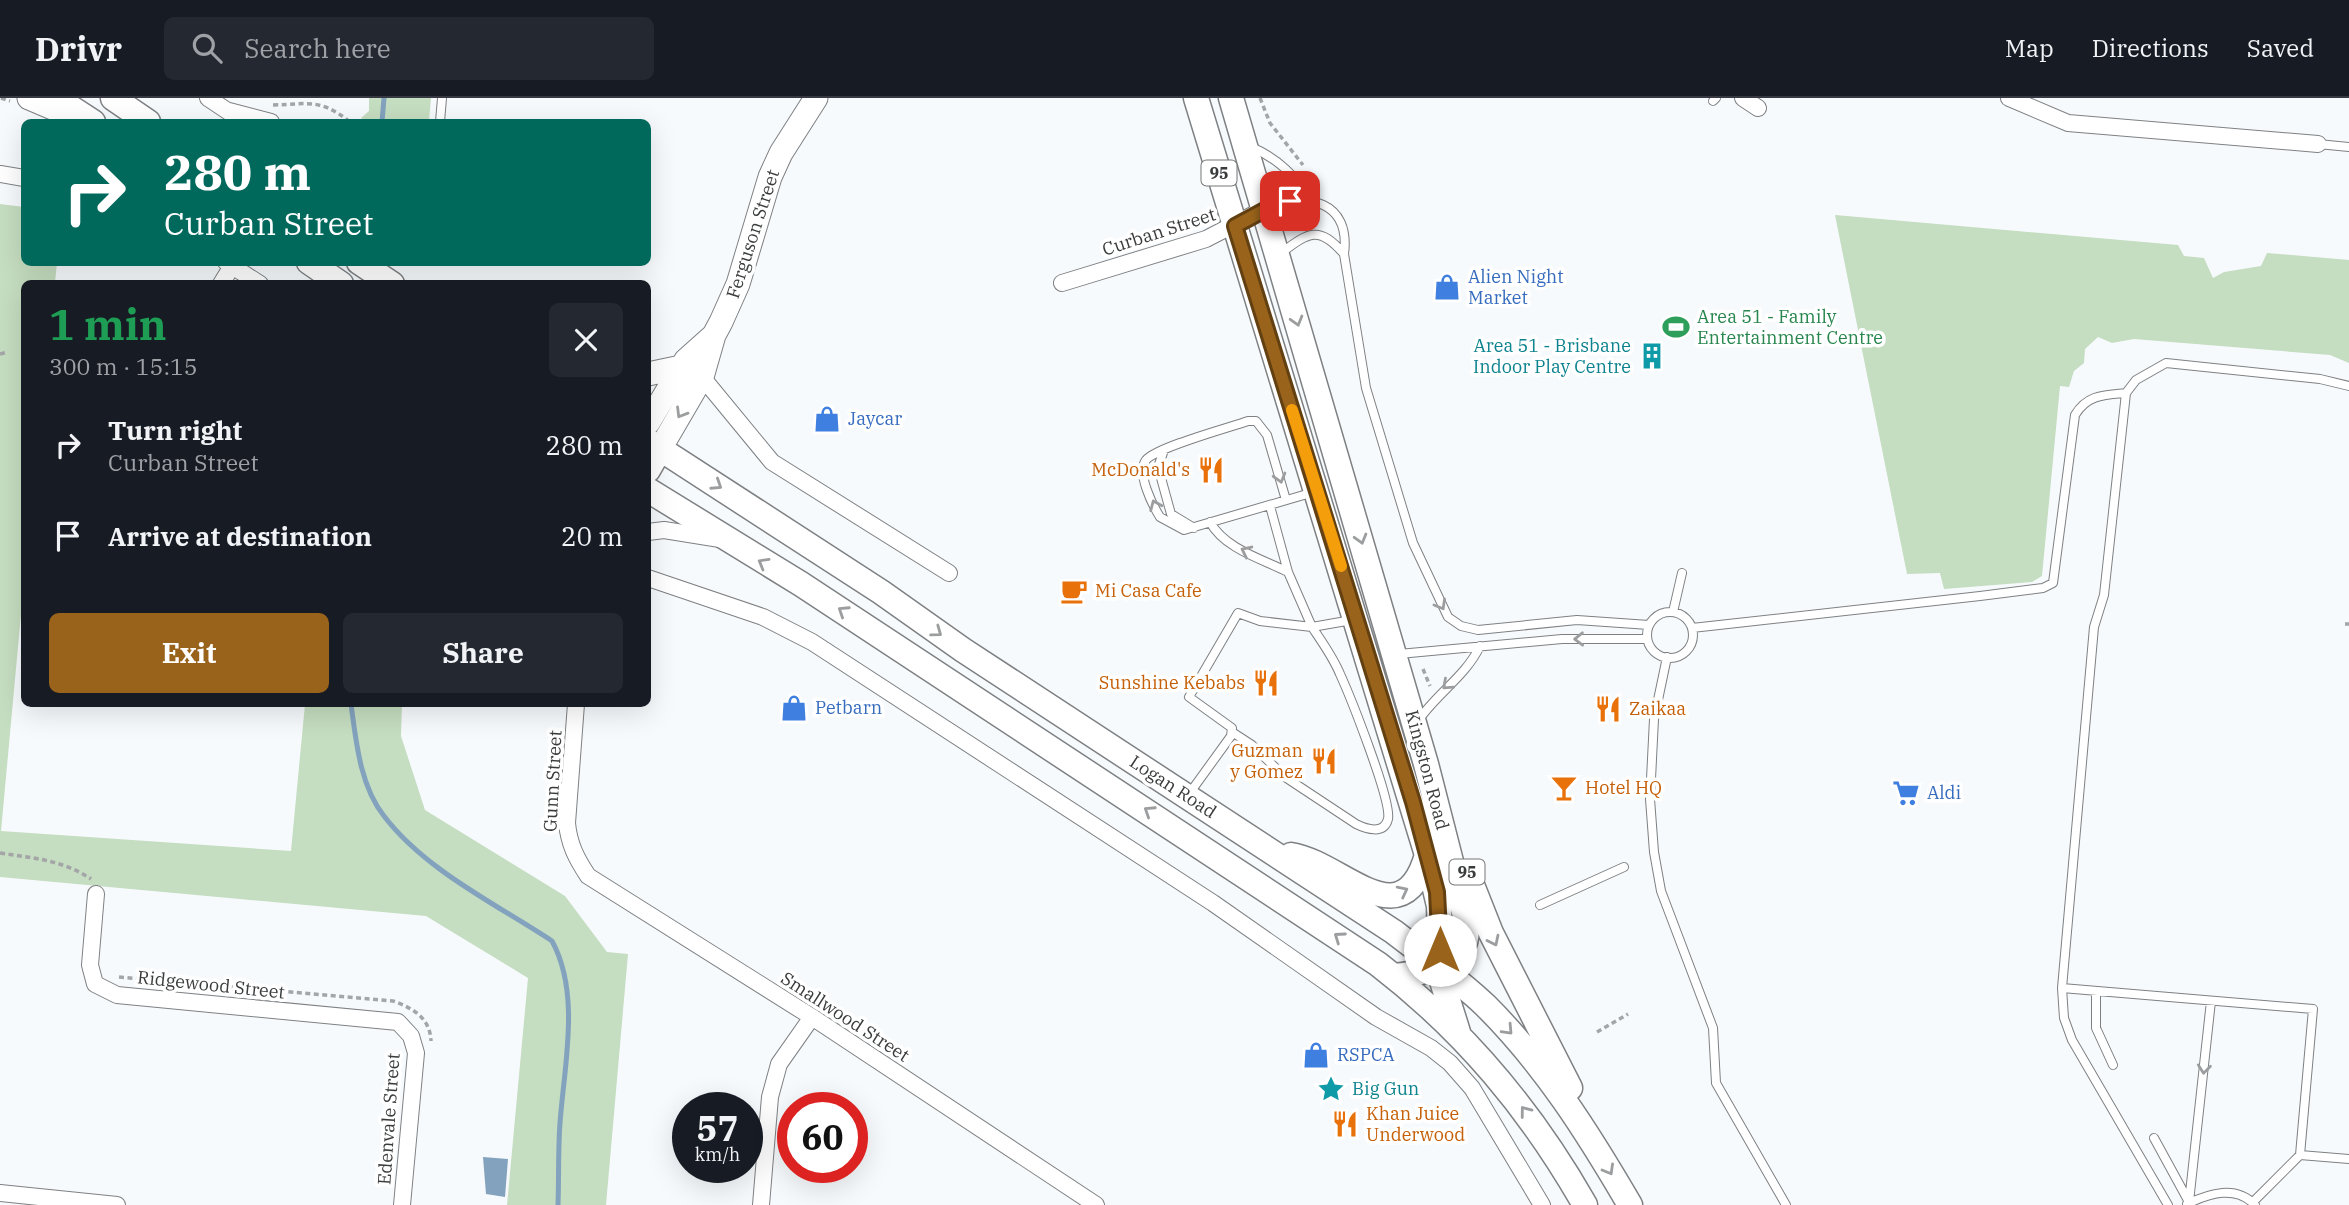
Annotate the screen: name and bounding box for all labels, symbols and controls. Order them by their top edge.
search box [164,17,654,80]
text: Drivr [35,27,122,70]
icon: search [188,29,226,67]
text: Search here [244,31,391,65]
text: Map [2005,32,2054,64]
text: Directions [2092,32,2209,64]
text: Saved [2247,32,2314,64]
text: 280 m [164,140,311,203]
icon: right [49,147,140,238]
road number: 95 [1202,160,1236,186]
street label: Ferguson Street [721,166,784,301]
pin [1260,171,1320,231]
icon: arrive [1271,182,1309,220]
text: Curban Street [164,202,373,244]
street label: Curban Street [1099,202,1218,261]
place label: Alien Night Market [1468,265,1564,309]
shop icon: Alien Night Market [1432,272,1462,302]
text: 1 min [49,297,167,352]
button: close [549,303,623,377]
place label: Area 51 - Family Entertainment Centre [1697,305,1883,349]
sports icon: Area 51 - Family Entertainment Centre [1661,312,1691,342]
one-way arrow [1289,315,1304,327]
place label: Area 51 - Brisbane Indoor Play Centre [1473,334,1631,378]
building icon: Area 51 - Brisbane Indoor Play Centre [1637,341,1667,371]
text: 300 m · 15:15 [49,351,198,381]
shop icon: Jaycar [812,404,842,434]
one-way arrow [676,406,689,419]
place label: Jaycar [848,407,902,430]
text: Turn right [108,413,242,447]
icon: right [49,426,87,464]
text: 280 m [545,428,623,462]
text: Curban Street [108,447,259,477]
restaurant icon: McDonald's [1196,455,1226,485]
place label: McDonald's [1091,458,1190,481]
one-way arrow [1271,472,1286,484]
one-way arrow [710,477,723,490]
one-way arrow [1149,500,1163,512]
icon: arrive [49,517,87,555]
text: Arrive at destination [108,519,372,553]
text: 20 m [561,519,623,553]
one-way arrow [1352,533,1367,545]
one-way arrow [1241,545,1253,559]
one-way arrow [757,558,770,571]
cafe icon: Mi Casa Cafe [1059,576,1089,606]
place label: Mi Casa Cafe [1095,579,1202,602]
one-way arrow [1433,597,1446,610]
one-way arrow [837,607,850,620]
button: Exit [49,613,329,693]
button: Share [343,613,623,693]
one-way arrow [929,624,942,636]
one-way arrow [1573,631,1584,647]
restaurant icon: Sunshine Kebabs [1251,668,1281,698]
place label: Sunshine Kebabs [1099,671,1245,694]
one-way arrow [1443,677,1456,689]
shop icon: Petbarn [779,693,809,723]
restaurant icon: Zaikaa [1593,694,1623,724]
place label: Petbarn [815,696,882,719]
place label: Zaikaa [1629,697,1686,720]
street label: Kingston Road [1400,707,1455,833]
street label: Gunn Street [538,730,567,832]
place label: Guzman y Gomez [1230,739,1303,783]
restaurant icon: Guzman y Gomez [1309,746,1339,776]
street label: Logan Road [1125,750,1221,823]
bar icon: Hotel HQ [1549,773,1579,803]
place label: Hotel HQ [1585,776,1662,799]
supermarket icon: Aldi [1891,778,1921,808]
place label: Aldi [1927,781,1962,804]
one-way arrow [1144,807,1157,820]
road number: 95 [1450,860,1484,884]
one-way arrow [1396,885,1408,899]
position arrow [1403,913,1477,987]
one-way arrow [1334,933,1347,945]
one-way arrow [1486,934,1500,946]
street label: Ridgewood Street [136,965,286,1004]
street label: Smallwood Street [777,966,914,1067]
one-way arrow [1500,1022,1512,1035]
shop icon: RSPCA [1301,1040,1331,1070]
place label: RSPCA [1337,1043,1395,1066]
street label: Edenvale Street [372,1052,405,1186]
one-way arrow [2196,1063,2211,1075]
place icon: Big Gun [1316,1074,1346,1104]
place label: Big Gun [1352,1077,1419,1100]
speed limit sign: 60 [777,1092,868,1183]
place label: Khan Juice Underwood [1366,1102,1465,1146]
text: 57 [696,1105,739,1151]
one-way arrow [1521,1106,1534,1119]
restaurant icon: Khan Juice Underwood [1330,1109,1360,1139]
text: km/h [695,1143,740,1166]
one-way arrow [1601,1162,1614,1175]

